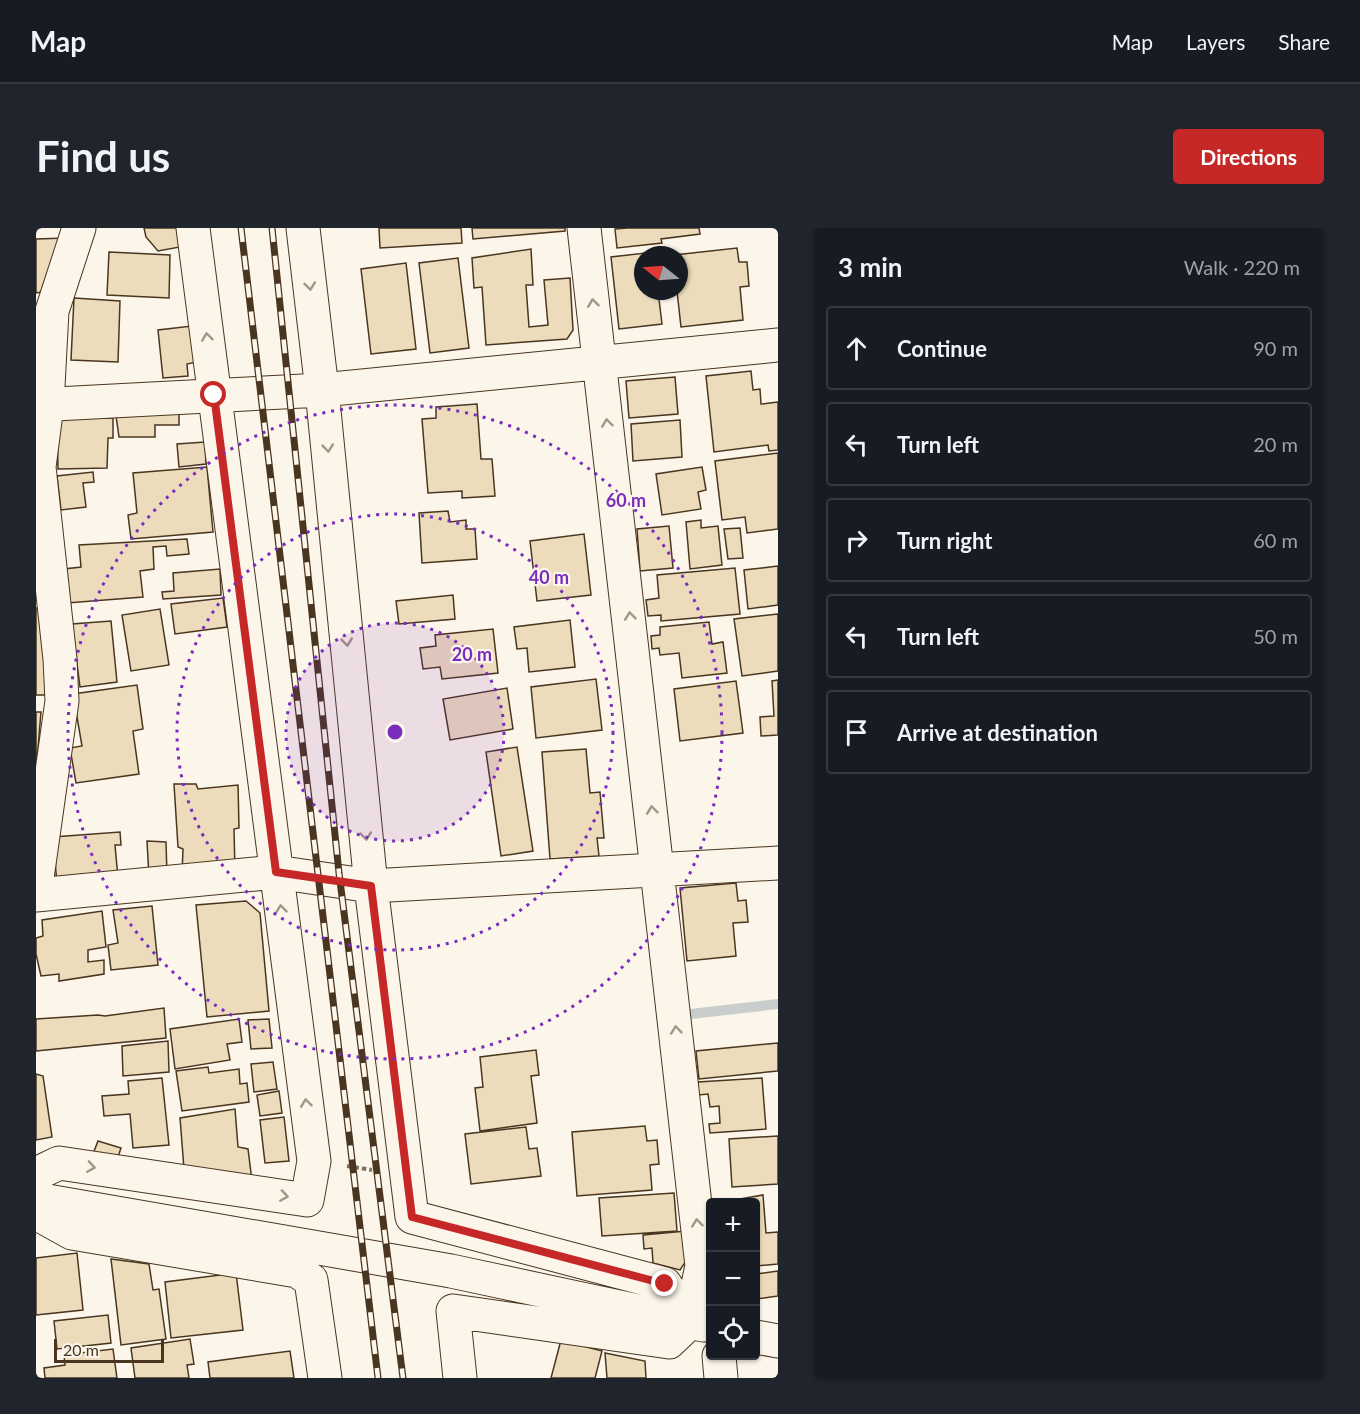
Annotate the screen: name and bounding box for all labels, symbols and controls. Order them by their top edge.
text: Map [30,24,86,58]
text: Map [1112,29,1153,54]
text: Layers [1186,29,1245,54]
text: Share [1278,29,1330,54]
button: Directions [1173,129,1324,184]
text: Find us [36,131,170,181]
north arrow [634,246,688,300]
text: 3 min [838,251,902,283]
text: Walk · 220 m [1184,255,1300,279]
one-way arrow [303,282,315,291]
one-way arrow [587,298,600,307]
one-way arrow [201,332,213,341]
icon: ahead [840,332,873,365]
text: Continue [897,335,987,362]
text: 90 m [1253,336,1298,360]
route start [200,381,226,407]
one-way arrow [601,418,614,427]
icon: left [840,428,873,461]
text: Turn left [897,431,979,458]
text: 20 m [1253,432,1298,456]
one-way arrow [321,443,334,453]
text: 60 m [606,489,646,511]
icon: right [840,524,873,557]
text: Turn right [897,527,992,554]
text: 60 m [1253,528,1298,552]
text: 40 m [529,566,569,588]
one-way arrow [624,612,636,621]
icon: left [840,620,873,653]
text: Turn left [897,623,979,650]
text: 50 m [1253,624,1298,648]
one-way arrow [340,638,353,647]
text: 20 m [452,643,492,665]
icon: arrive [840,716,873,749]
text: Arrive at destination [897,719,1098,746]
centre of rings [385,722,405,742]
one-way arrow [646,805,659,815]
one-way arrow [359,832,372,841]
one-way arrow [275,905,288,914]
one-way arrow [670,1025,683,1034]
one-way arrow [300,1098,313,1107]
one-way arrow [87,1161,96,1173]
one-way arrow [280,1190,289,1202]
map controls [706,1198,760,1360]
button: + [706,1198,760,1252]
one-way arrow [691,1219,704,1228]
button: − [706,1252,760,1306]
route end [651,1270,677,1296]
button: locate [706,1306,760,1360]
scale bar [54,1336,164,1364]
text: 20 m [63,1340,99,1359]

